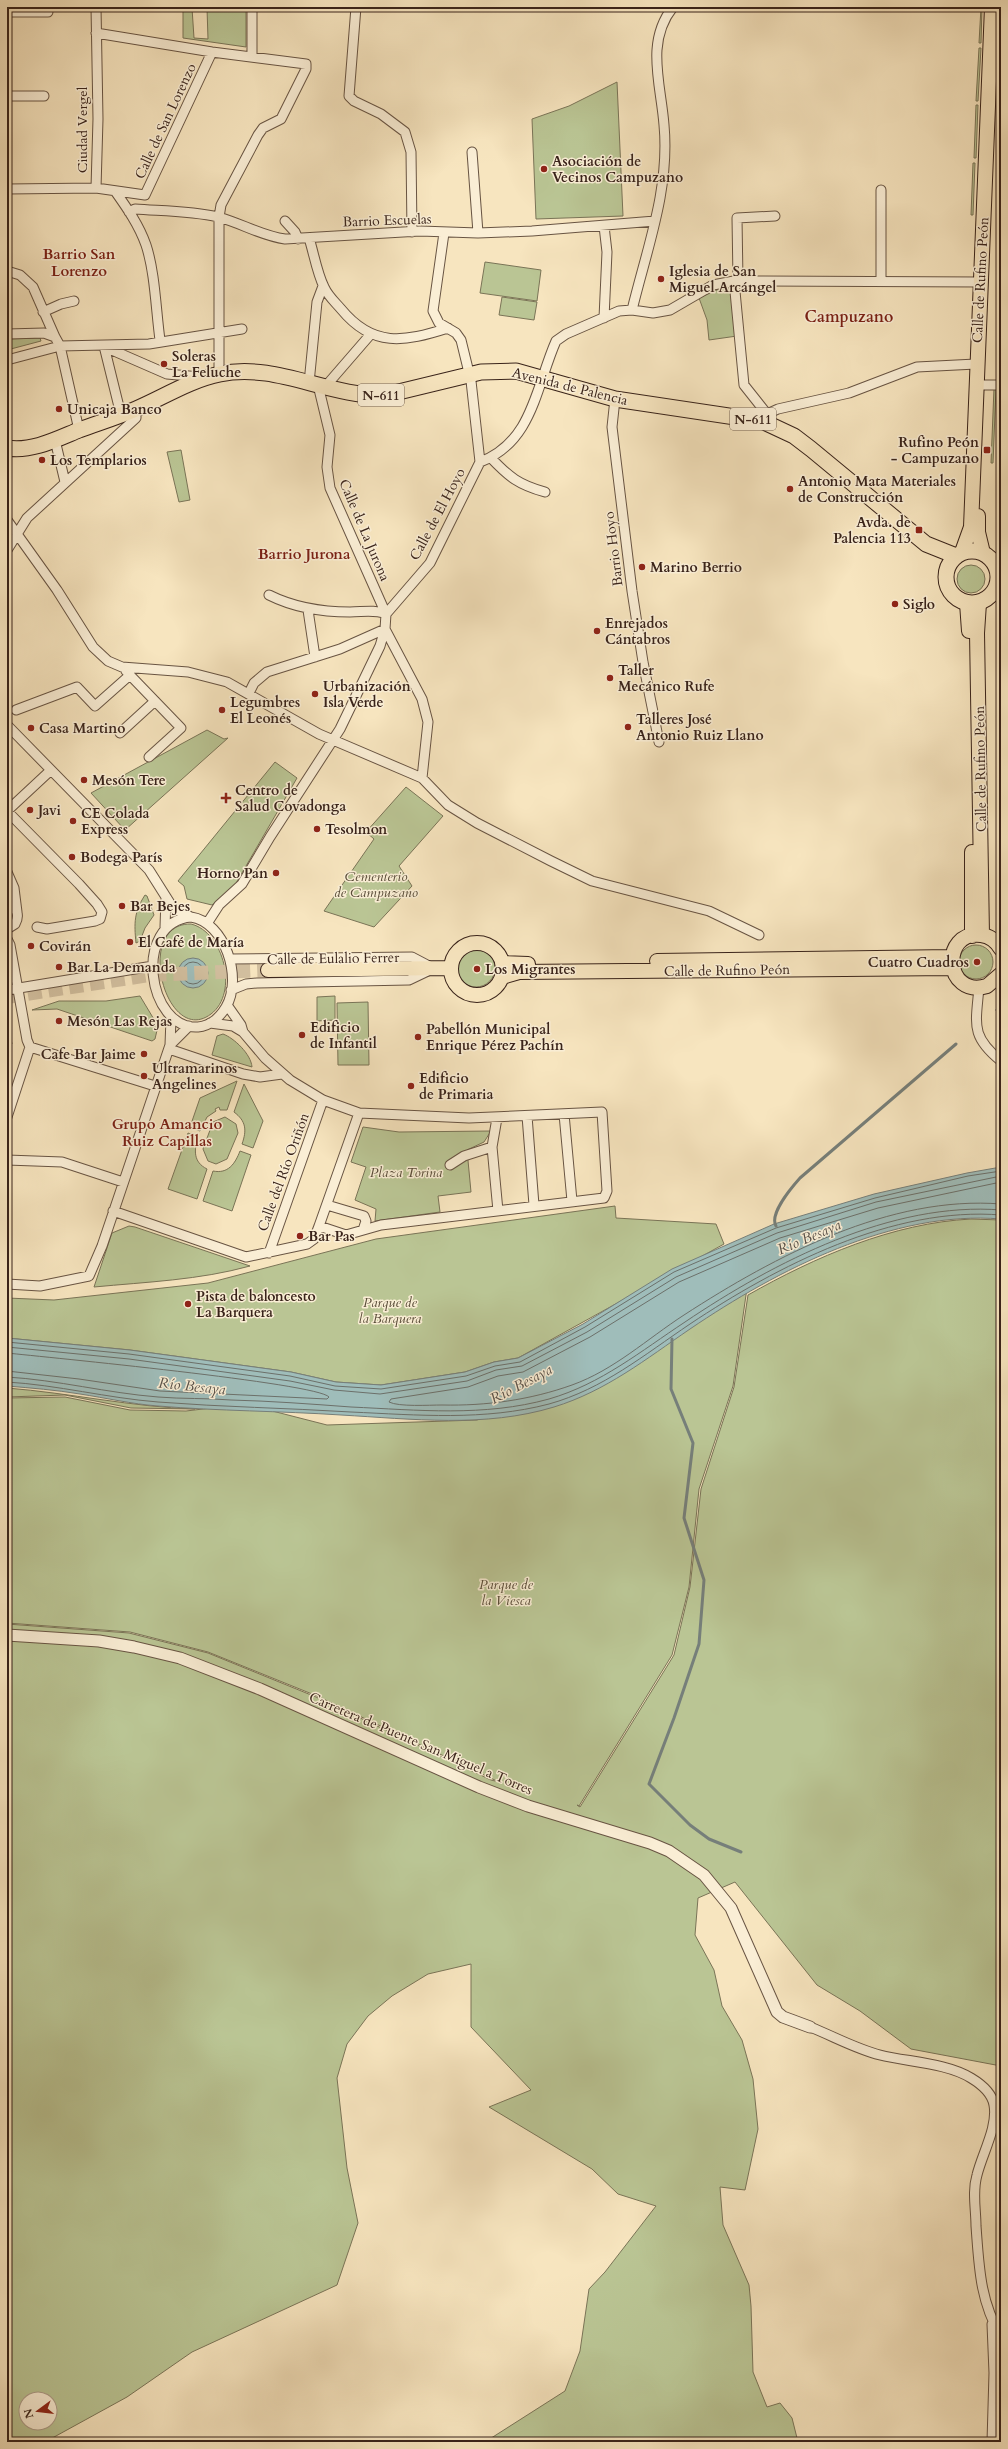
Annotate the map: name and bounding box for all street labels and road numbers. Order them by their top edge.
street label: Calle de San Lorenzo [130,60,201,182]
street label: Ciudad Vergel [73,86,92,173]
street label: Barrio Escuelas [342,209,432,232]
street label: Calle de Rufino Peón [968,216,993,344]
street label: Avenida de Palencia [510,363,630,410]
road number: N-611 [358,384,404,406]
road number: N-611 [730,408,776,430]
street label: Calle de El Hoyo [405,464,470,564]
street label: Calle de La Jurona [335,476,395,584]
street label: Barrio Hoyo [599,510,628,587]
street label: Calle de Rufino Peón [970,706,991,832]
street label: Calle de Eulalio Ferrer [267,948,400,969]
street label: Calle de Rufino Peón [664,960,790,981]
street label: Calle del Río Oriñón [253,1110,314,1234]
street label: Carretera de Puente San Miguel a Torres [306,1688,536,1799]

